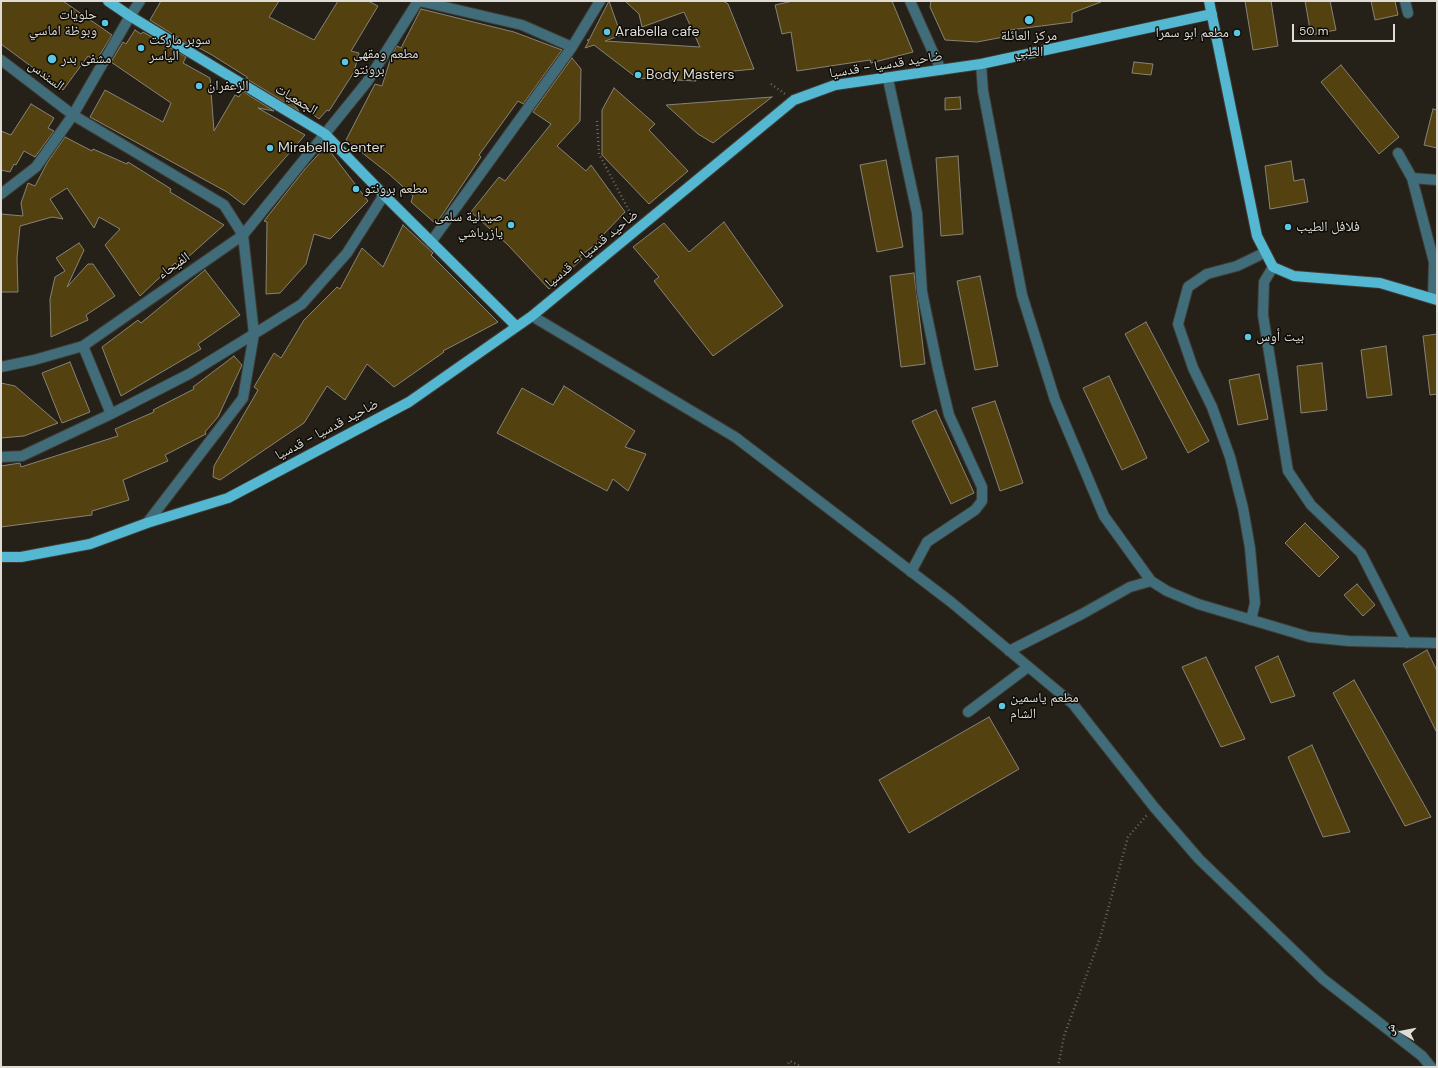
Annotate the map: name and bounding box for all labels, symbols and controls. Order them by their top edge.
place label: حلويات وبوظة اماسي [29,7,97,40]
marker: مركز العائلة الطبي [1023,14,1035,26]
scale bar [1294,16,1397,42]
marker: حلويات وبوظة اماسي [100,18,110,28]
text: 50 m [1299,23,1328,39]
place label: Arabella cafe [615,24,699,40]
place label: مطعم ابو سمرا [1155,25,1229,41]
marker: Arabella cafe [602,27,612,37]
place label: مركز العائلة الطبي [1001,28,1057,60]
marker: مطعم ابو سمرا [1232,28,1242,38]
place label: سوبر ماركت الياسر [149,32,211,64]
marker: سوبر ماركت الياسر [136,43,146,53]
place label: مطعم ومقهى برونتو [353,46,418,78]
street label: ضاحيد قدسيا - قدسيا [828,48,944,82]
place label: مشفى بدر [61,51,111,67]
marker: مشفى بدر [46,53,58,65]
street label: السندس [25,57,67,95]
marker: مطعم ومقهى برونتو [340,57,350,67]
place label: Body Masters [646,67,735,83]
marker: Body Masters [633,70,643,80]
place label: الزعفران [207,78,249,94]
marker: الزعفران [194,81,204,91]
street label: الجمعيات [272,81,320,119]
place label: Mirabella Center [278,140,385,156]
marker: Mirabella Center [265,143,275,153]
place label: مطعم برونتو [364,181,428,197]
marker: مطعم برونتو [351,184,361,194]
street label: ضاحيد قدسيا - قدسيا [542,206,642,292]
place label: صيدلية سلمى يازرباشي [434,209,503,242]
place label: فلافل الطيب [1296,219,1360,235]
marker: صيدلية سلمى يازرباشي [506,220,516,230]
marker: فلافل الطيب [1283,222,1293,232]
street label: الفيحاء [155,249,193,283]
place label: بيت أوس [1256,329,1304,345]
marker: بيت أوس [1243,332,1253,342]
street label: ضاحيد قدسيا - قدسيا [273,396,381,464]
place label: مطعم ياسمين الشام [1010,690,1079,722]
marker: مطعم ياسمين الشام [997,701,1007,711]
north arrow [1382,1012,1422,1052]
text: ش [1382,1023,1398,1037]

